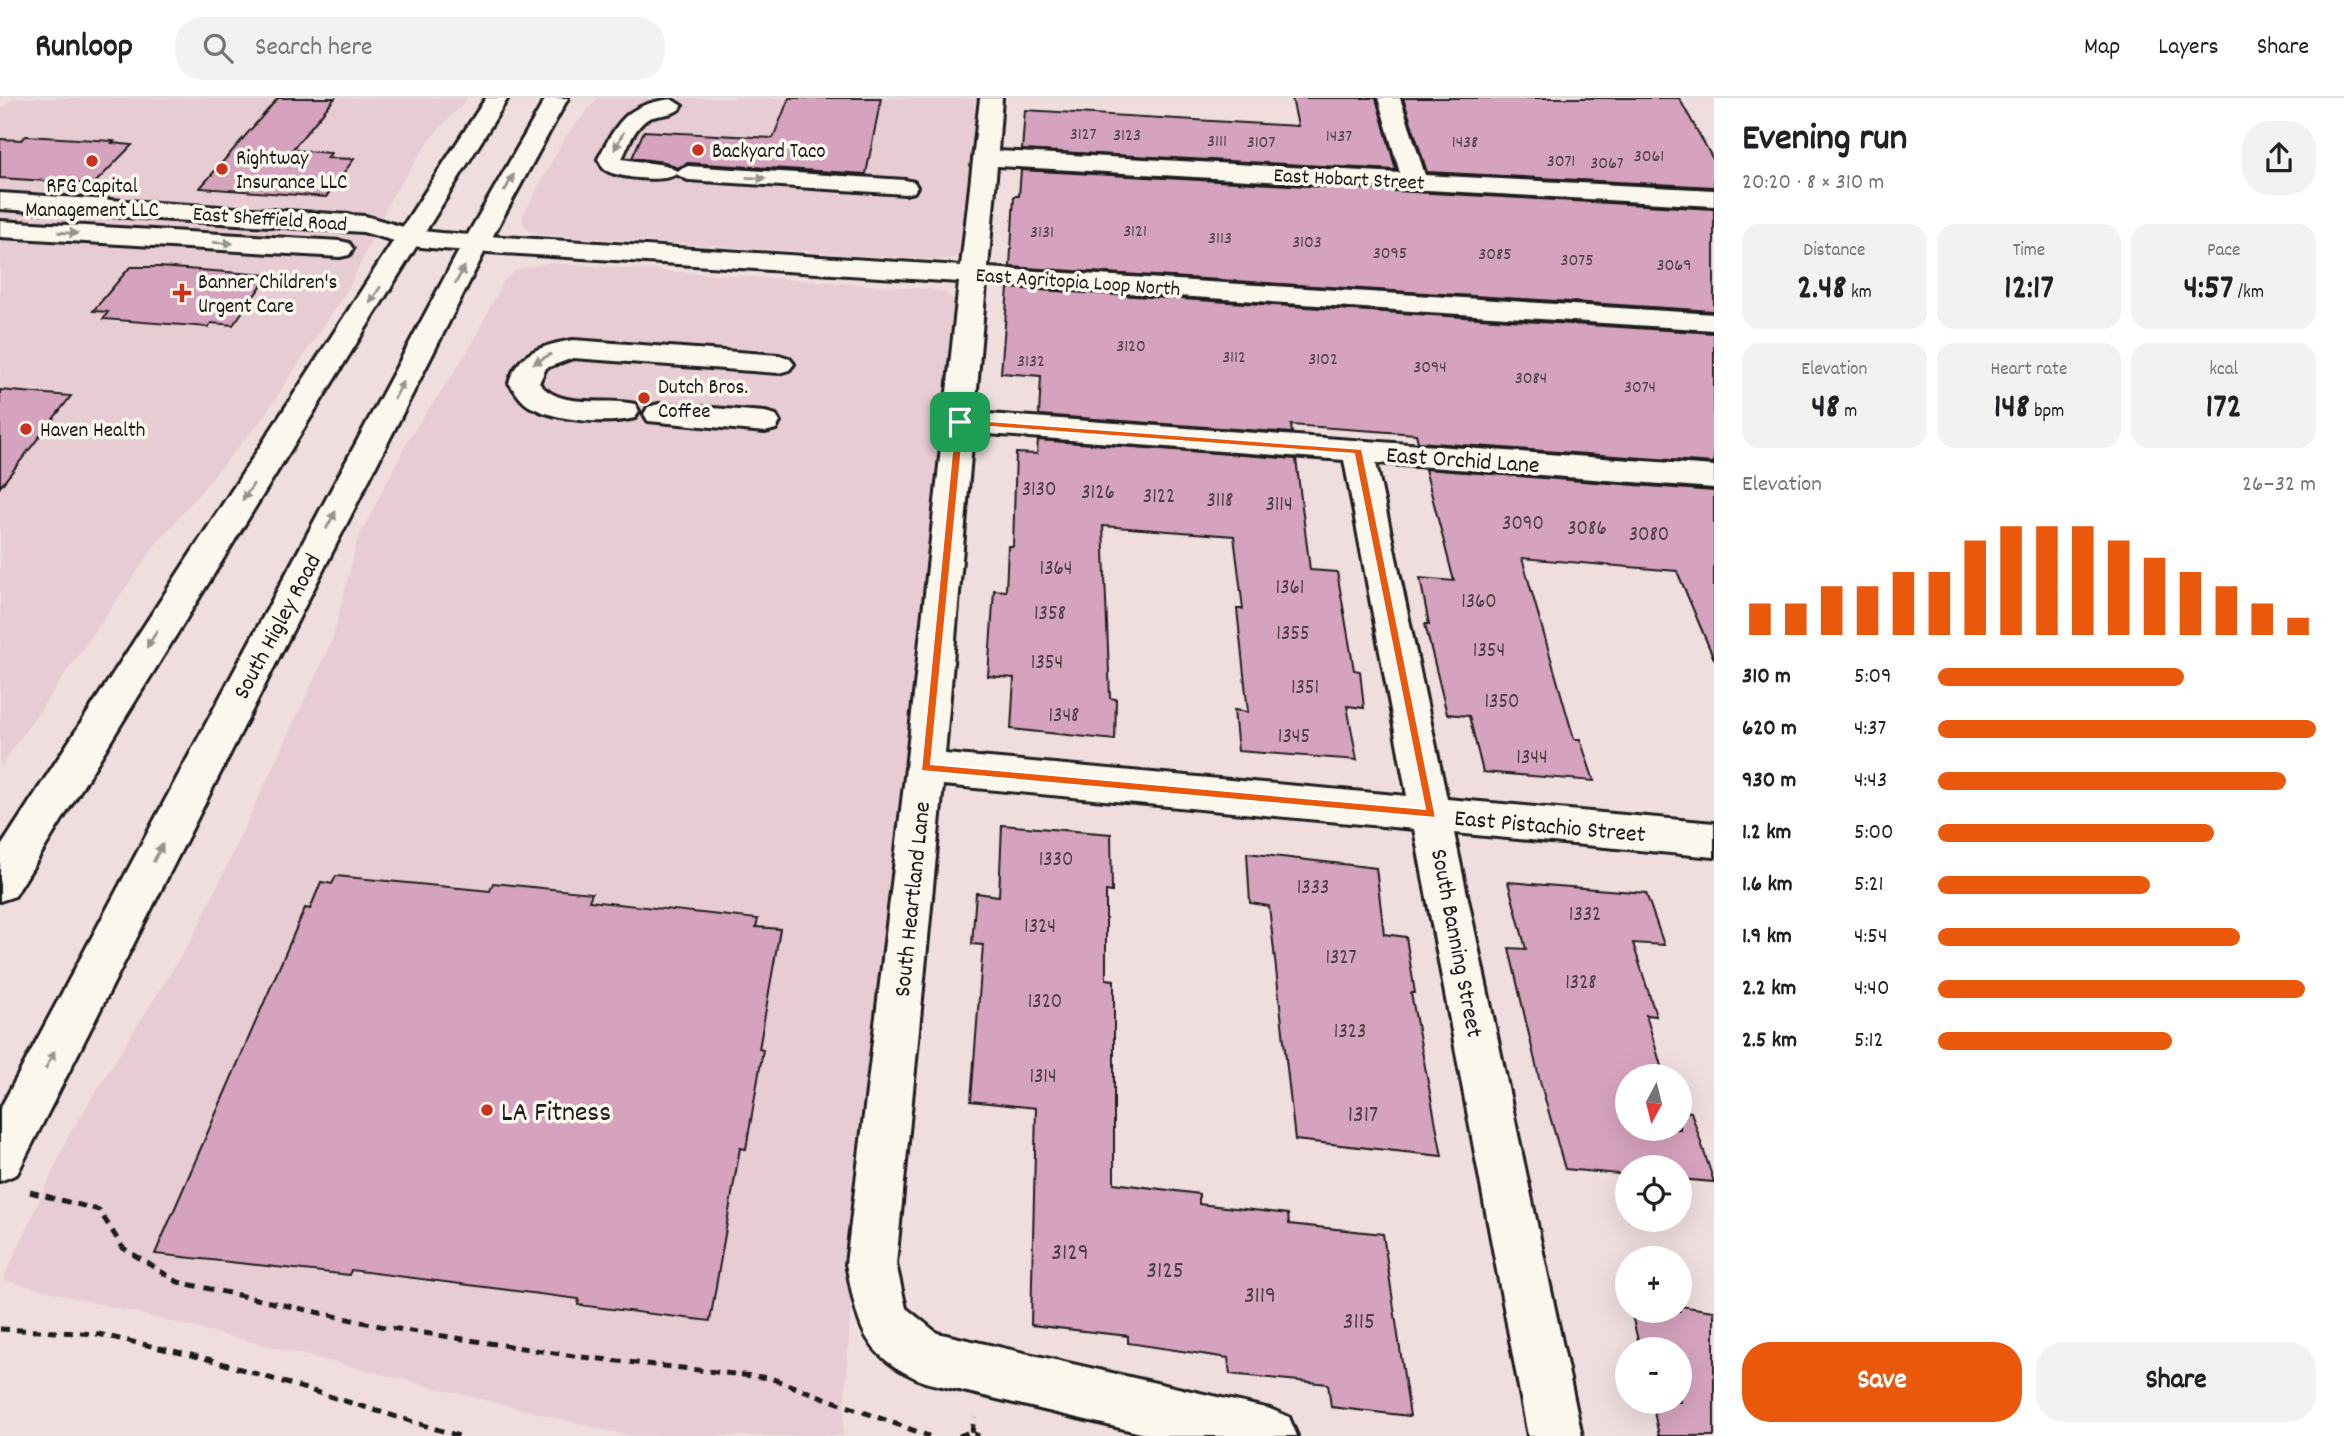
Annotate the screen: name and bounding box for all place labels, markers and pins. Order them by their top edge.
place label: Backyard Taco [712,138,826,168]
marker: Backyard Taco [690,142,706,158]
place label: Rightway Insurance LLC [236,145,348,199]
marker: RFG Capital Management LLC [84,153,100,169]
marker: Rightway Insurance LLC [214,161,230,177]
place label: RFG Capital Management LLC [25,173,159,227]
place label: Banner Children's Urgent Care [198,269,337,323]
marker: Banner Children's Urgent Care [172,283,192,303]
place label: Dutch Bros. Coffee [658,374,748,428]
marker: Dutch Bros. Coffee [636,390,652,406]
pin [930,392,990,452]
place label: Haven Health [40,417,145,447]
marker: Haven Health [18,421,34,437]
place label: LA Fitness [501,1095,611,1135]
marker: LA Fitness [479,1102,495,1118]

